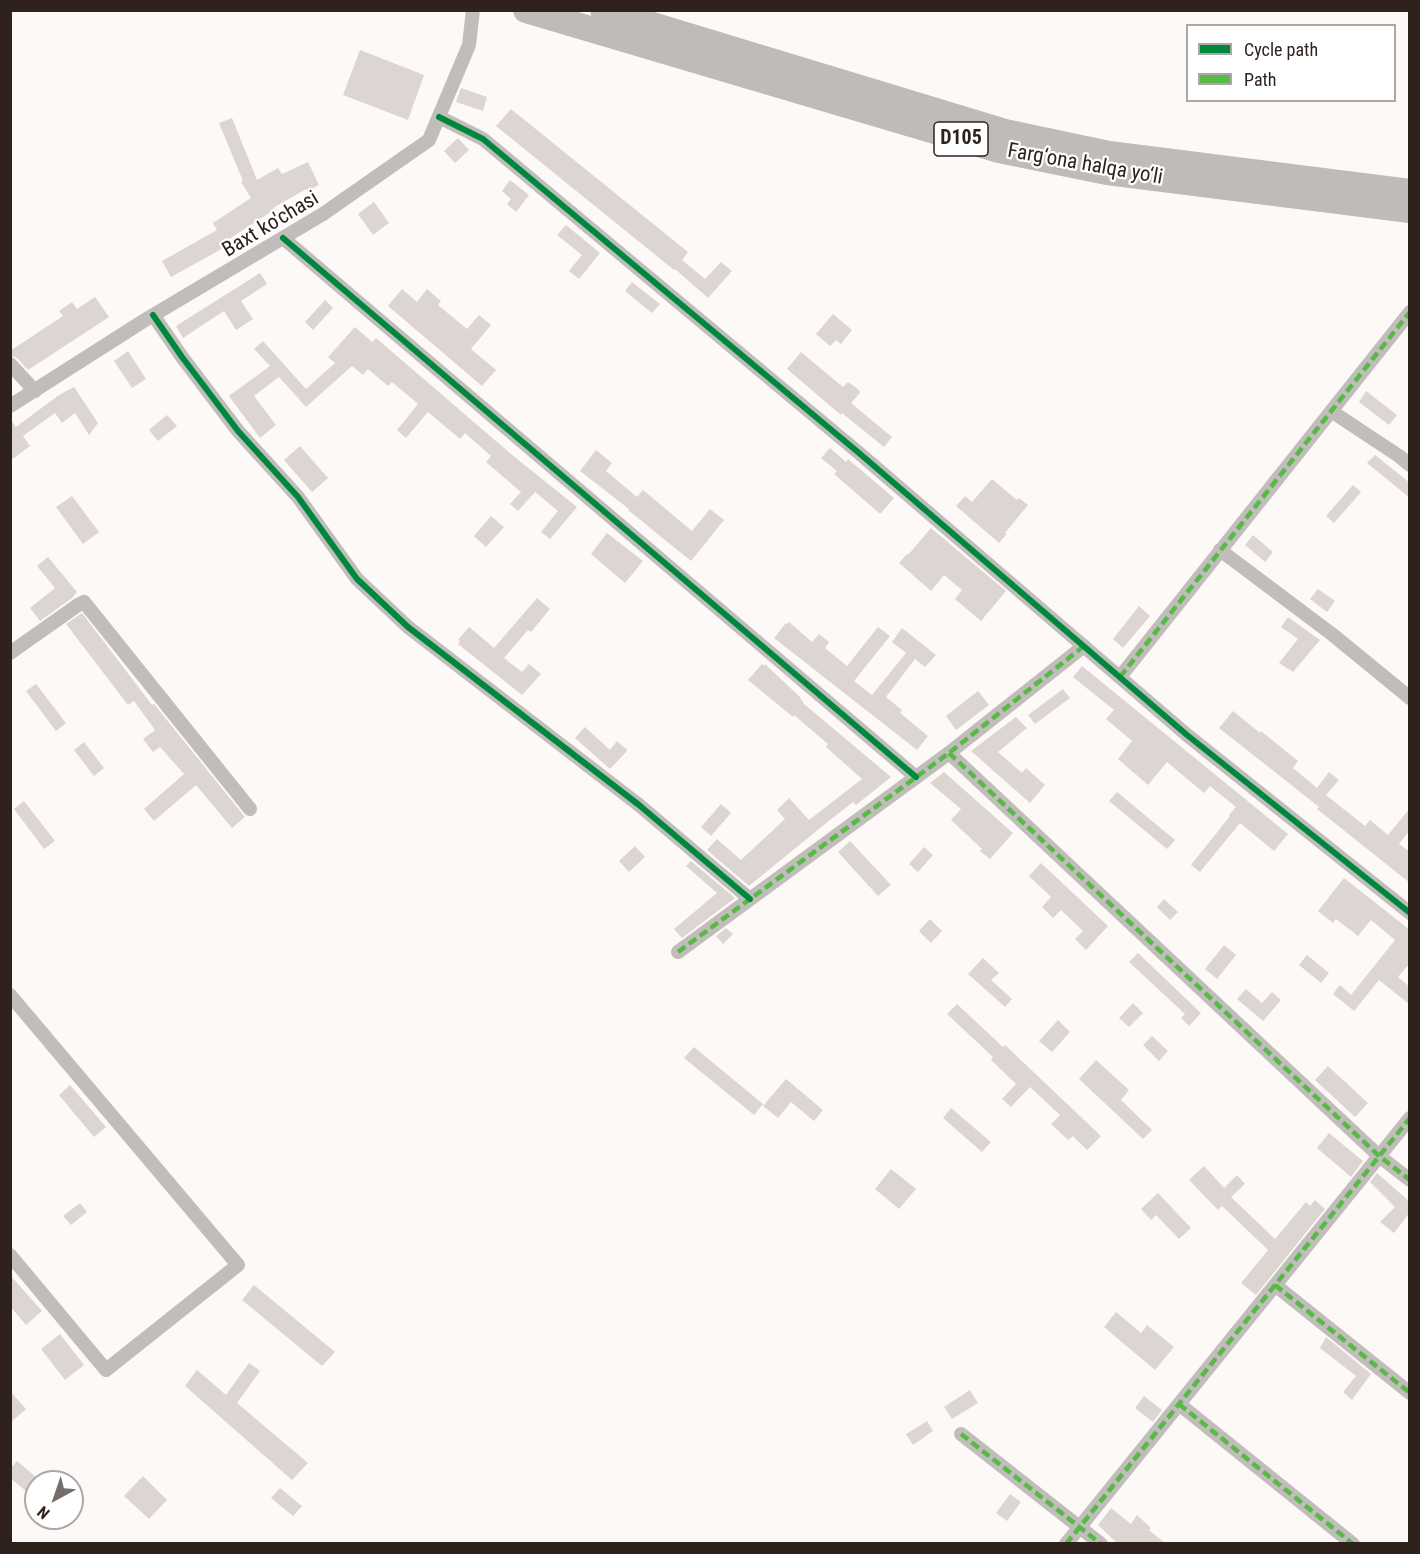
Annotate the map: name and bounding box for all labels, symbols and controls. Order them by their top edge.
legend [1186,24,1396,102]
text: Cycle path [1244,39,1318,60]
text: Path [1244,69,1277,90]
road number: D105 [934,122,988,156]
street label: Farg‘ona halqa yo‘li [1005,139,1165,191]
street label: Baxt ko'chasi [218,186,324,264]
north arrow [24,1470,84,1530]
text: N [34,1502,53,1523]

